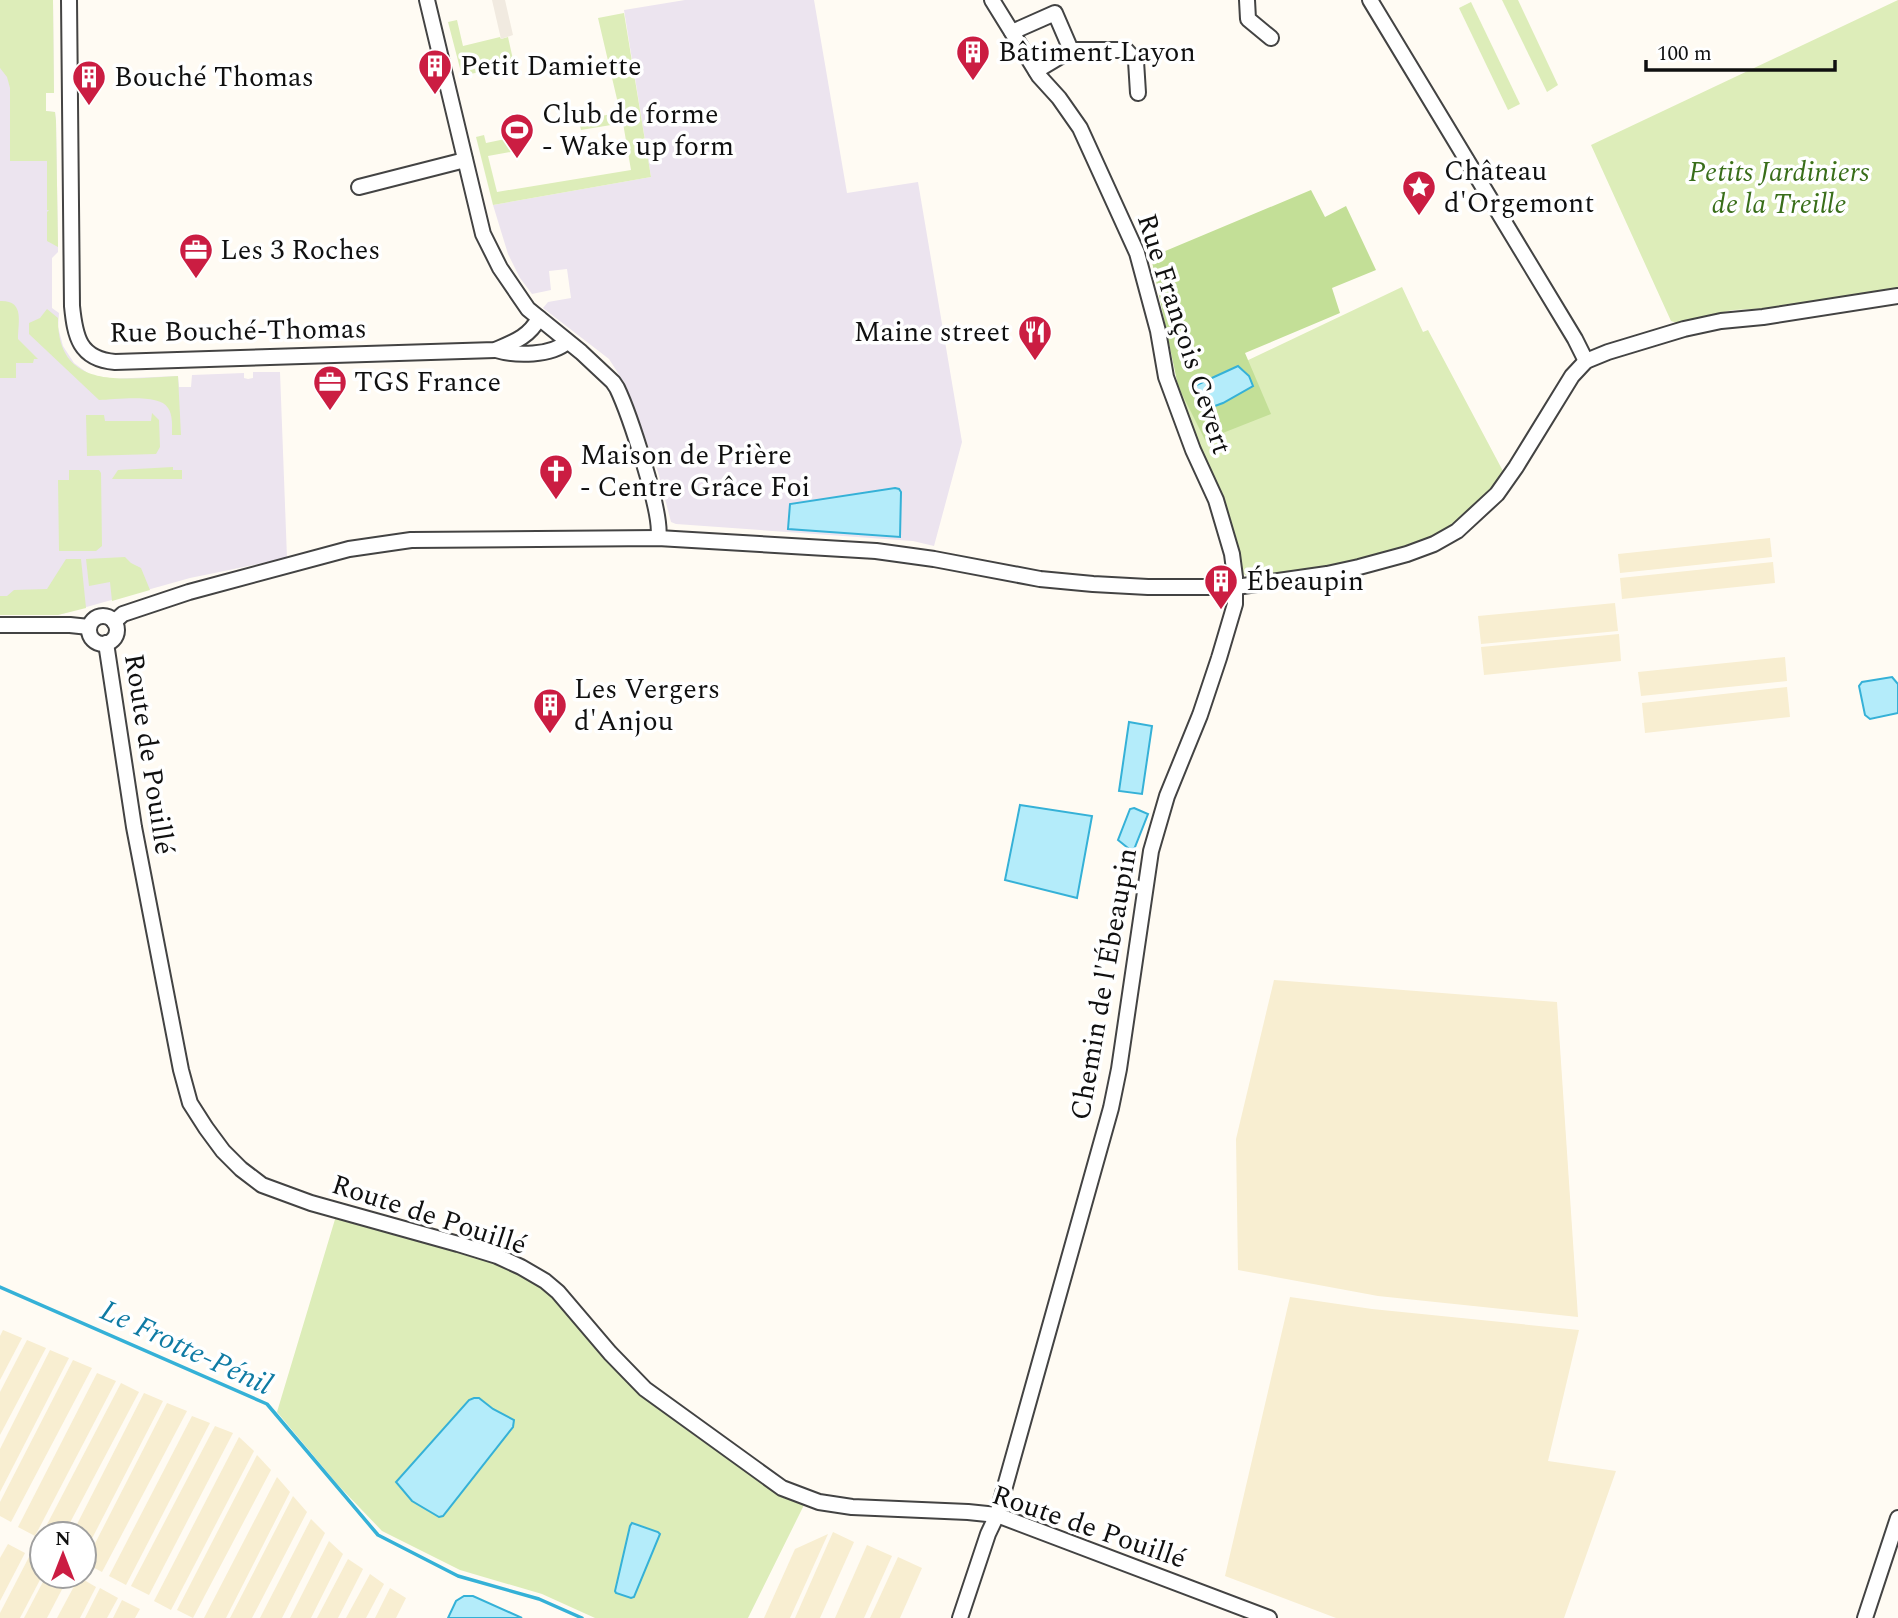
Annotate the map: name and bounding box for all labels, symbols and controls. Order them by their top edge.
scale bar [1646,28,1835,72]
place label: Bâtiment Layon [998,31,1196,74]
building icon: Bâtiment Layon [954,33,992,82]
text: 100 m [1657,38,1712,70]
place label: Petit Damiette [460,45,641,88]
building icon: Petit Damiette [416,47,454,96]
place label: Bouché Thomas [114,56,314,99]
building icon: Bouché Thomas [70,58,108,107]
place label: Club de forme - Wake up form [542,93,734,168]
sports icon: Club de forme - Wake up form [498,111,536,160]
place label: Château d'Orgemont [1444,150,1594,225]
park label: Petits Jardiniers de la Treille [1689,151,1870,226]
place icon: Château d'Orgemont [1400,168,1438,217]
street label: Rue François Cevert [1125,208,1243,460]
place label: Les 3 Roches [220,229,380,272]
office icon: Les 3 Roches [177,231,215,280]
street label: Rue Bouché-Thomas [109,307,367,355]
place label: Maine street [854,311,1010,354]
restaurant icon: Maine street [1016,313,1054,362]
place label: TGS France [354,361,501,404]
office icon: TGS France [311,363,349,412]
place label: Maison de Prière - Centre Grâce Foi [580,434,810,509]
church icon: Maison de Prière - Centre Grâce Foi [537,452,575,501]
place label: Ébeaupin [1246,560,1364,603]
building icon: Ébeaupin [1202,562,1240,611]
street label: Route de Pouillé [112,650,186,858]
place label: Les Vergers d'Anjou [574,668,720,743]
building icon: Les Vergers d'Anjou [531,686,569,735]
street label: Chemin de l'Ébeaupin [1059,845,1149,1123]
street label: Route de Pouillé [326,1163,532,1267]
water label: Le Frotte-Pénil [92,1288,280,1408]
street label: Route de Pouillé [986,1474,1192,1580]
north arrow [28,1520,98,1590]
text: N [55,1525,71,1554]

